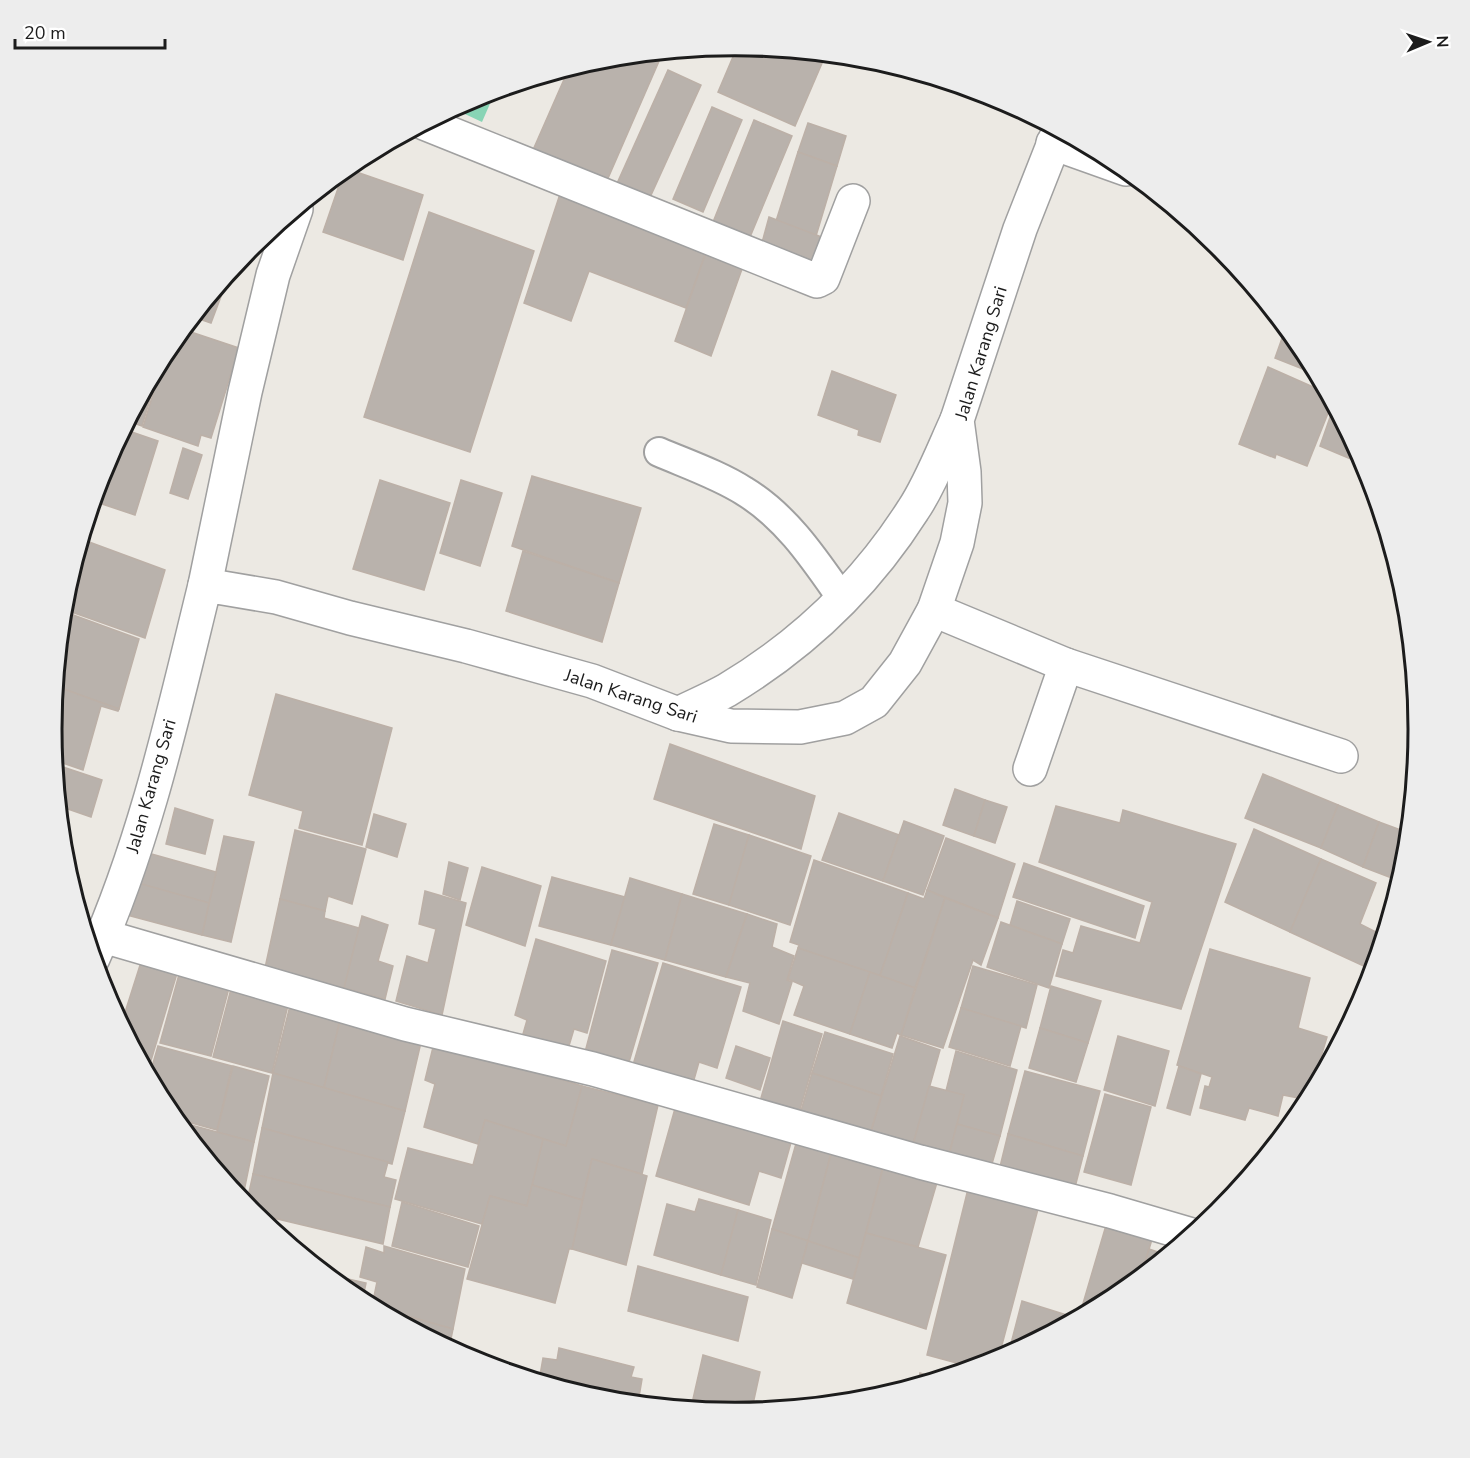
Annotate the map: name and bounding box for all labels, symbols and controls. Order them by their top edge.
scale bar [15,12,165,50]
north arrow [1398,12,1458,72]
text: 20 m [24,21,66,45]
text: N [1431,35,1453,48]
street label: Jalan Karang Sari [949,283,1013,424]
street label: Jalan Karang Sari [561,663,701,729]
street label: Jalan Karang Sari [120,716,182,857]

